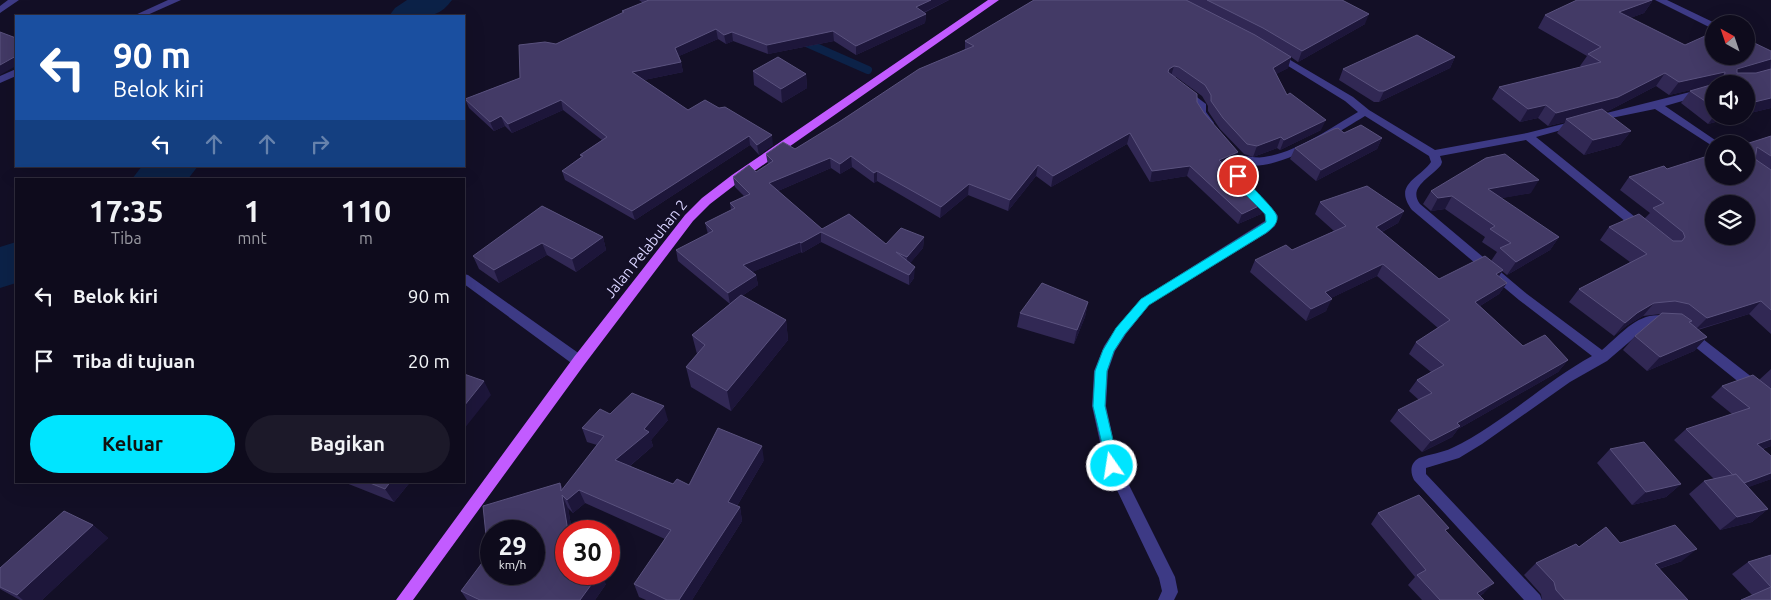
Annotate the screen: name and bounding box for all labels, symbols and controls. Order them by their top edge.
north arrow [1705,15,1755,65]
map controls [1705,15,1755,245]
icon: left [30,35,95,100]
text: 90 m [113,35,191,75]
button: sound [1705,75,1755,125]
text: Belok kiri [113,76,204,101]
icon: left [147,130,175,158]
icon: ahead [200,130,228,158]
icon: ahead [253,130,281,158]
icon: right [306,130,334,158]
button: search [1705,135,1755,185]
pin [1217,155,1259,197]
icon: arrive [1224,162,1252,190]
text: 17:35 [89,194,164,228]
text: 1 [244,194,261,228]
text: 110 [341,194,391,228]
button: layers [1705,195,1755,245]
street label: Jalan Pelabuhan 2 [601,196,690,301]
text: Tiba [111,229,142,247]
text: mnt [238,229,267,247]
text: m [359,229,373,247]
icon: left [30,282,58,310]
text: Belok kiri [73,285,158,307]
text: 90 m [408,285,450,307]
icon: arrive [30,347,58,375]
text: Tiba di tujuan [73,350,195,372]
text: 20 m [408,350,450,372]
button: Keluar [30,415,235,473]
button: Bagikan [245,415,450,473]
position arrow [1085,439,1137,491]
speed limit sign: 30 [555,520,620,585]
text: 29 [498,532,527,560]
text: km/h [499,558,526,571]

